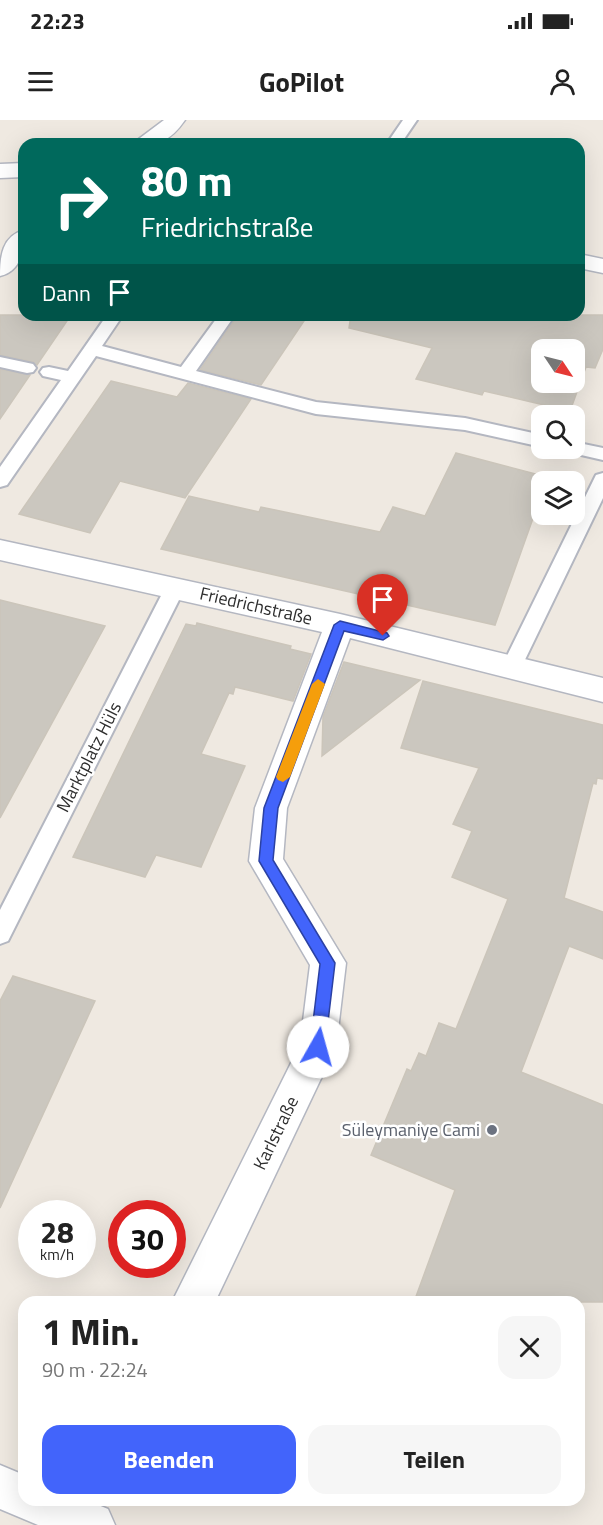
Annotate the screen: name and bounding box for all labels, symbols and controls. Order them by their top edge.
text: 22:23 [30,4,85,38]
text: GoPilot [259,61,344,102]
icon: menu [24,65,57,98]
icon: person [546,65,579,98]
text: 80 m [141,148,233,212]
icon: right [42,162,120,240]
text: Friedrichstraße [141,206,313,247]
text: Dann [42,276,91,310]
icon: arrive [103,276,136,309]
north arrow [531,339,585,393]
map controls [531,339,585,525]
button: search [531,405,585,459]
button: layers [531,471,585,525]
pin [357,574,408,636]
street label: Friedrichstraße [197,579,315,632]
icon: arrive [366,583,399,616]
street label: Marktplatz Hüls [49,697,128,817]
position arrow [286,1015,350,1079]
street label: Karlstraße [246,1091,305,1174]
place label: Süleymaniye Cami [342,1116,480,1143]
marker: Süleymaniye Cami [485,1123,499,1137]
speed limit sign: 30 [108,1200,186,1278]
text: 28 [40,1209,74,1255]
text: km/h [40,1243,74,1266]
text: 1 Min. [42,1304,139,1359]
button: close [498,1316,561,1379]
text: 90 m · 22:24 [42,1354,148,1385]
button: Beenden [42,1425,296,1494]
button: Teilen [308,1425,561,1494]

